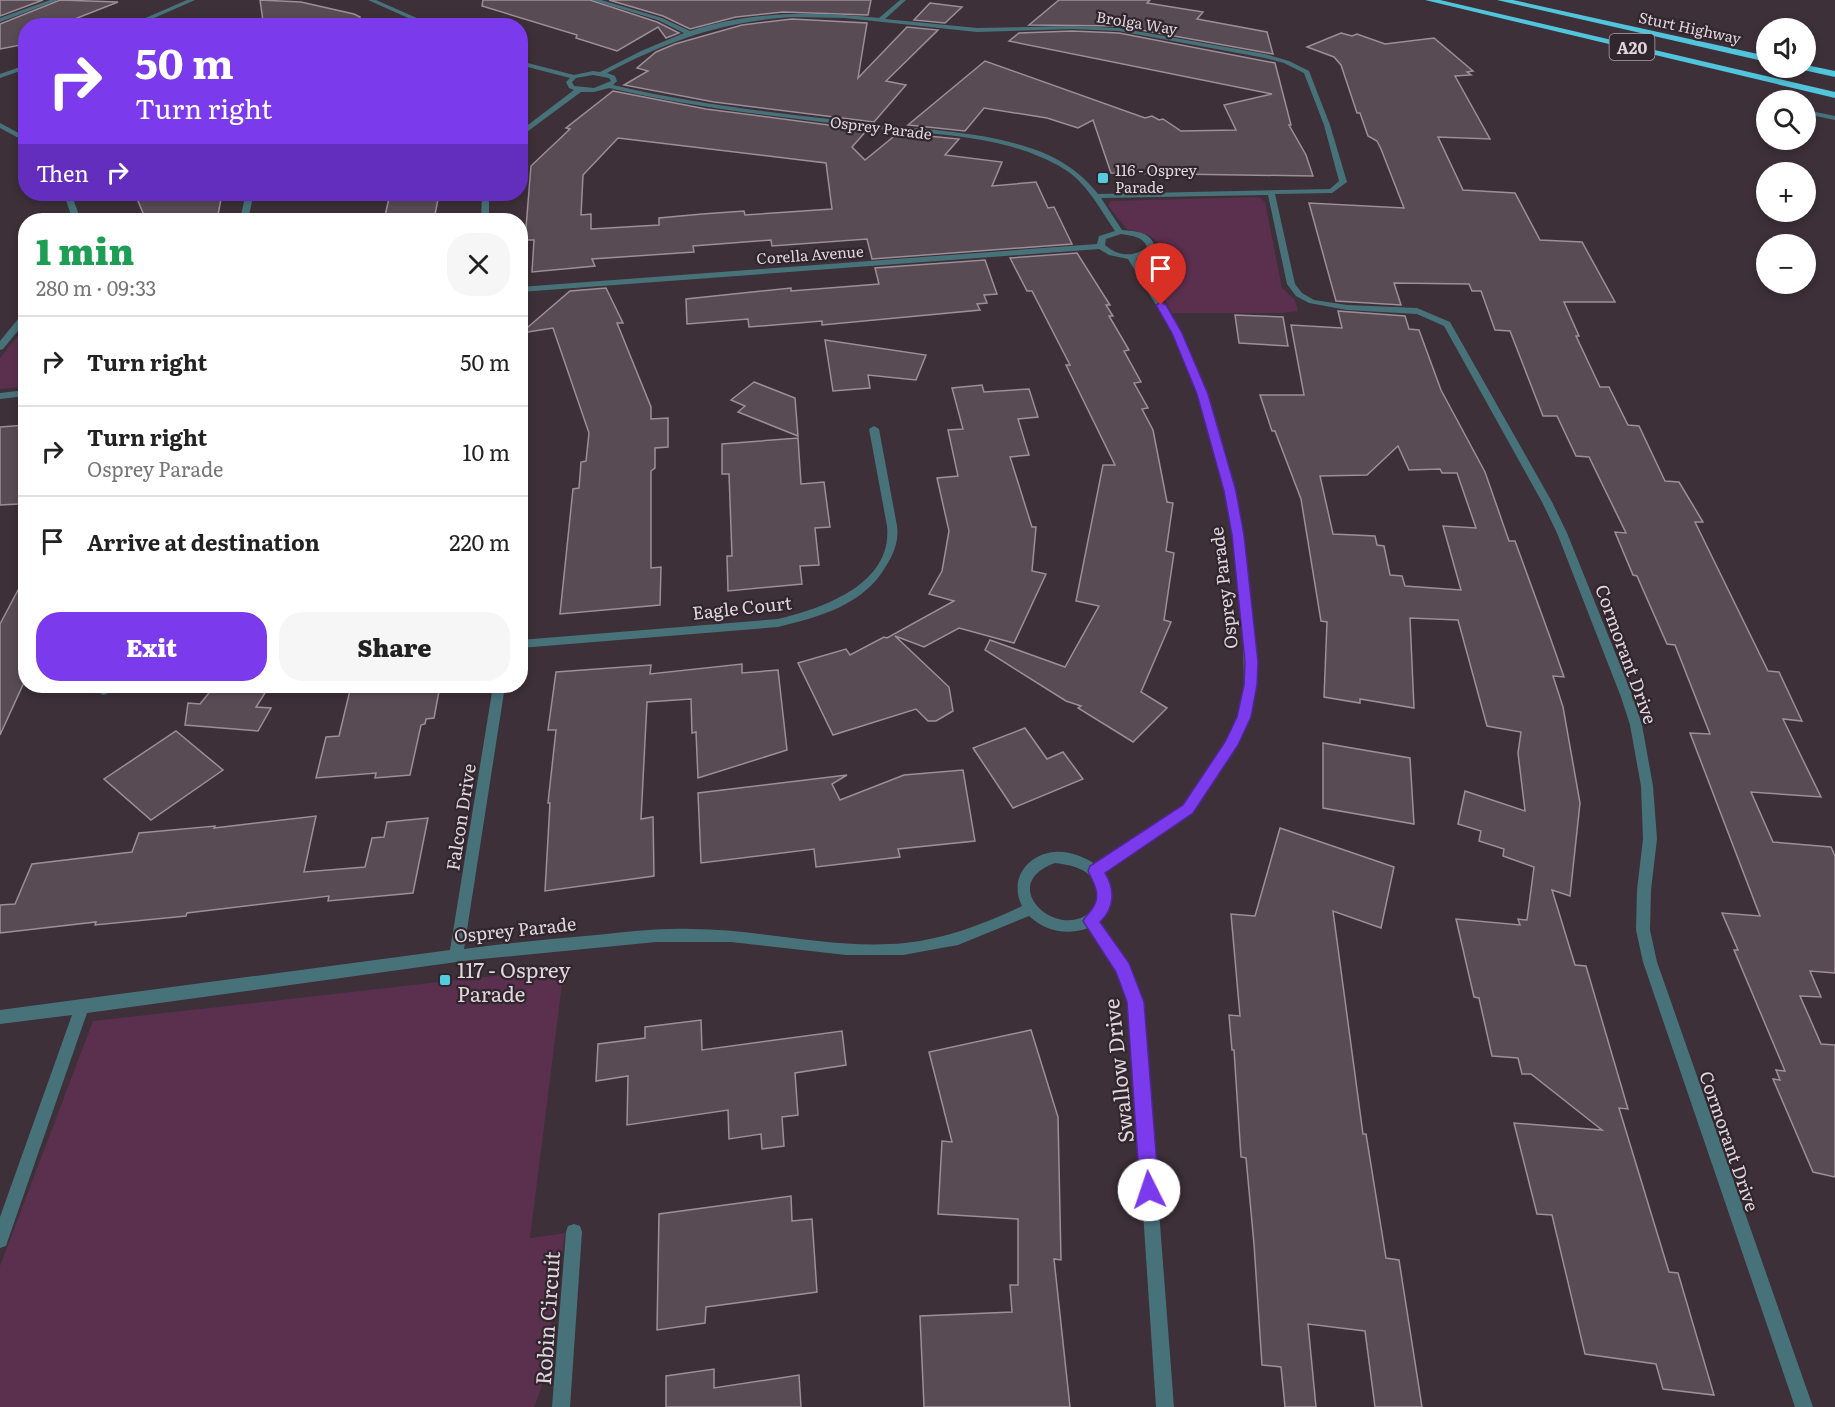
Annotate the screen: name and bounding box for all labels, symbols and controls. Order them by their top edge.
street label: Brolga Way [1095,4,1180,40]
street label: Sturt Highway [1637,5,1744,49]
map controls [1756,18,1816,294]
button: sound [1756,18,1816,78]
text: 50 m [135,30,234,92]
road number: A20 [1610,34,1654,60]
icon: right [36,42,114,120]
text: Turn right [135,87,272,127]
button: search [1756,90,1816,150]
street label: Osprey Parade [829,109,933,145]
text: Then [36,156,89,189]
icon: right [101,156,134,189]
place label: 116 - Osprey Parade [1115,158,1197,198]
button: + [1756,162,1816,222]
marker: 116 - Osprey Parade [1096,171,1110,185]
text: 1 min [36,223,134,276]
button: close [447,233,510,296]
button: − [1756,234,1816,294]
street label: Corella Avenue [756,239,865,269]
pin [1135,243,1186,305]
icon: arrive [1144,252,1177,285]
text: 280 m · 09:33 [36,272,156,302]
icon: right [36,345,69,378]
text: Turn right [87,345,207,378]
text: 50 m [460,345,510,378]
text: Turn right [87,420,207,453]
icon: right [36,435,69,468]
text: 10 m [463,435,510,468]
text: Osprey Parade [87,453,223,483]
icon: arrive [36,525,69,558]
text: Arrive at destination [87,525,320,558]
text: 220 m [449,525,510,558]
street label: Osprey Parade [1202,525,1244,651]
street label: Cormorant Drive [1589,580,1665,728]
street label: Eagle Court [691,588,794,626]
button: Exit [36,612,267,681]
button: Share [279,612,510,681]
street label: Falcon Drive [438,762,482,872]
street label: Osprey Parade [453,909,577,949]
place label: 117 - Osprey Parade [457,953,571,1008]
marker: 117 - Osprey Parade [438,973,452,987]
street label: Swallow Drive [1094,997,1140,1145]
street label: Cormorant Drive [1693,1067,1767,1215]
position arrow [1117,1158,1181,1222]
street label: Robin Circuit [526,1249,566,1386]

